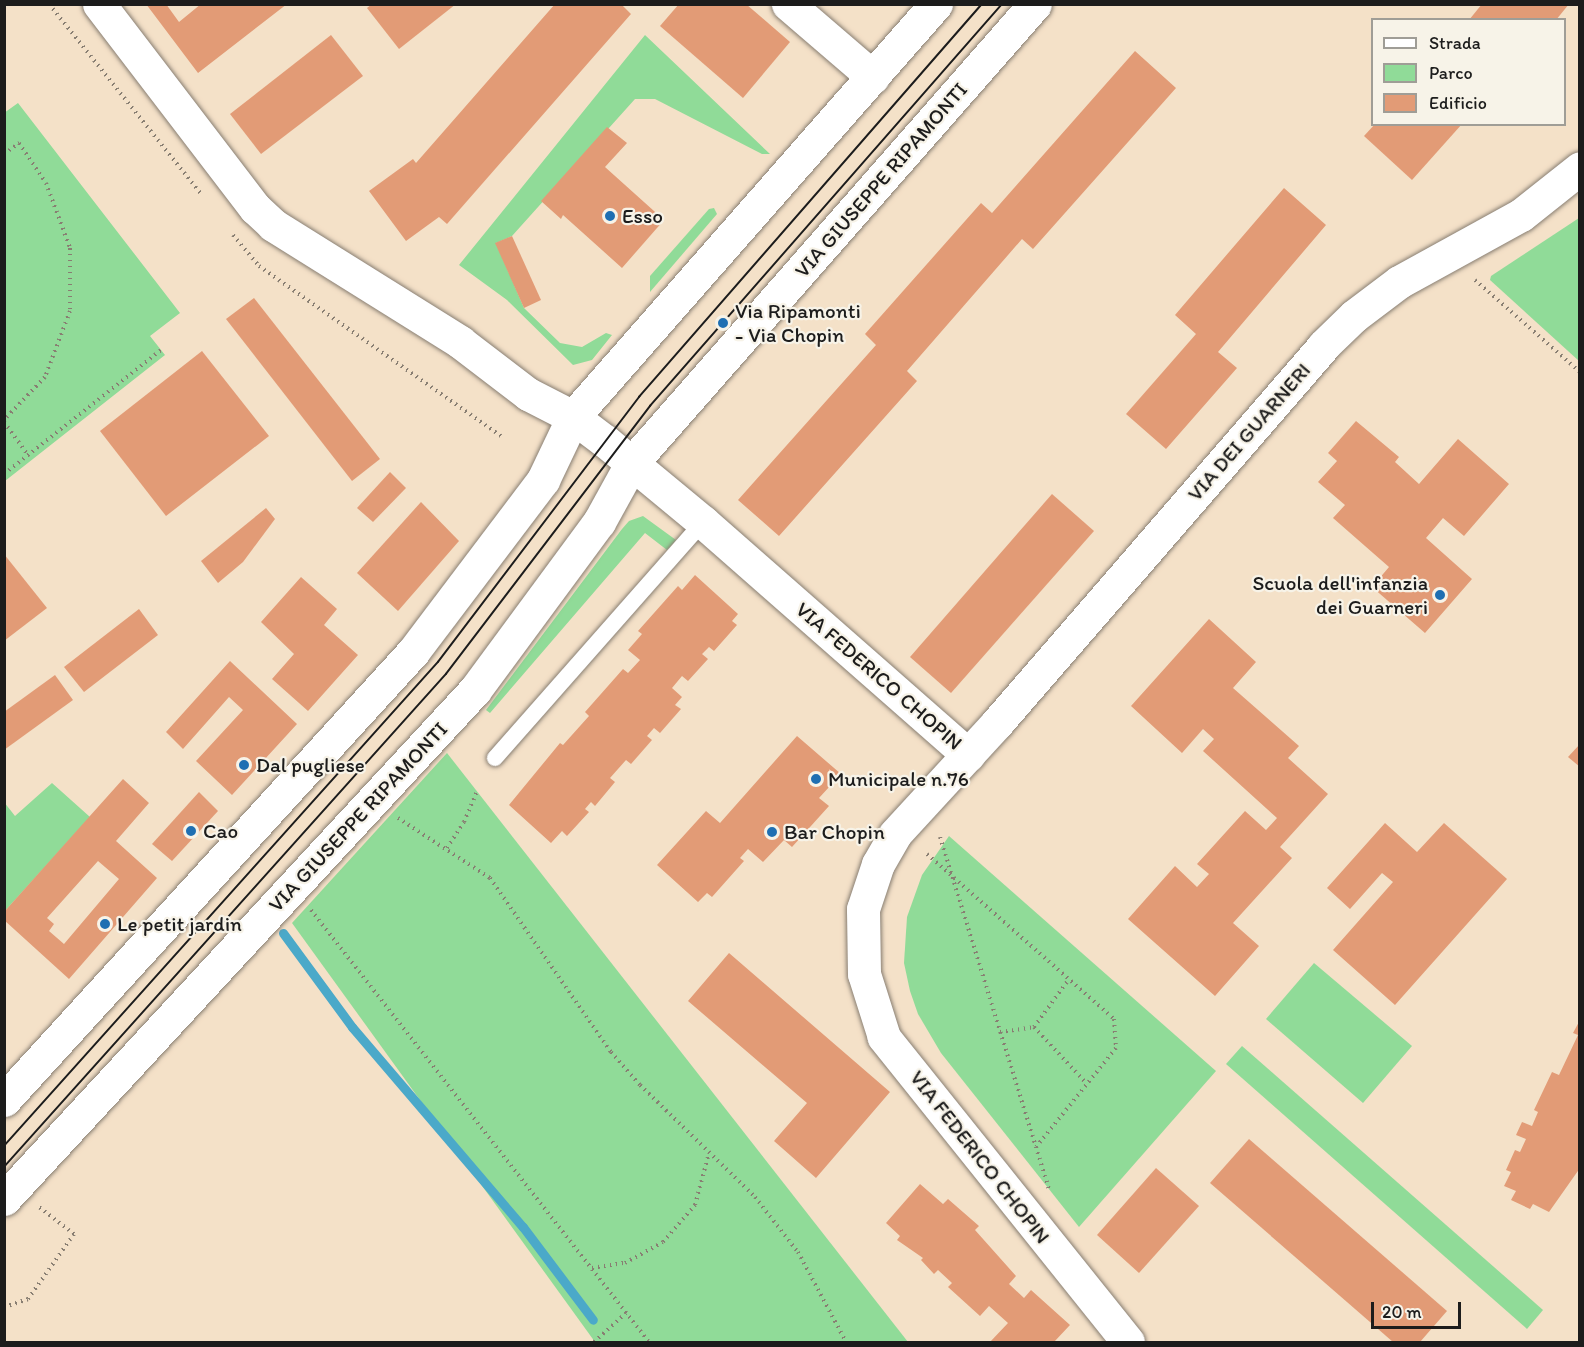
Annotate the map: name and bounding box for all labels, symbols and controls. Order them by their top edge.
legend [1371,18,1566,126]
text: Strada [1429,32,1481,54]
text: Parco [1429,62,1473,84]
street label: VIA GIUSEPPE RIPAMONTI [790,77,972,283]
text: Edificio [1429,92,1487,114]
place label: Esso [622,203,663,229]
marker: Esso [603,209,617,223]
place label: Via Ripamonti - Via Chopin [735,298,860,348]
marker: Via Ripamonti - Via Chopin [716,316,730,330]
street label: VIA DEI GUARNERI [1182,358,1316,506]
place label: Scuola dell'infanzia dei Guarneri [1252,570,1428,620]
marker: Scuola dell'infanzia dei Guarneri [1433,588,1447,602]
street label: VIA FEDERICO CHOPIN [790,596,968,756]
street label: VIA GIUSEPPE RIPAMONTI [264,717,452,917]
place label: Dal pugliese [256,752,366,778]
marker: Dal pugliese [237,758,251,772]
place label: Municipale n.76 [828,766,969,792]
marker: Municipale n.76 [809,772,823,786]
place label: Cao [203,818,238,844]
place label: Bar Chopin [784,819,885,845]
marker: Cao [184,824,198,838]
marker: Bar Chopin [765,825,779,839]
place label: Le petit jardin [117,911,242,937]
marker: Le petit jardin [98,917,112,931]
street label: VIA FEDERICO CHOPIN [904,1064,1056,1250]
scale bar [1374,1290,1464,1328]
text: 20 m [1382,1301,1422,1323]

